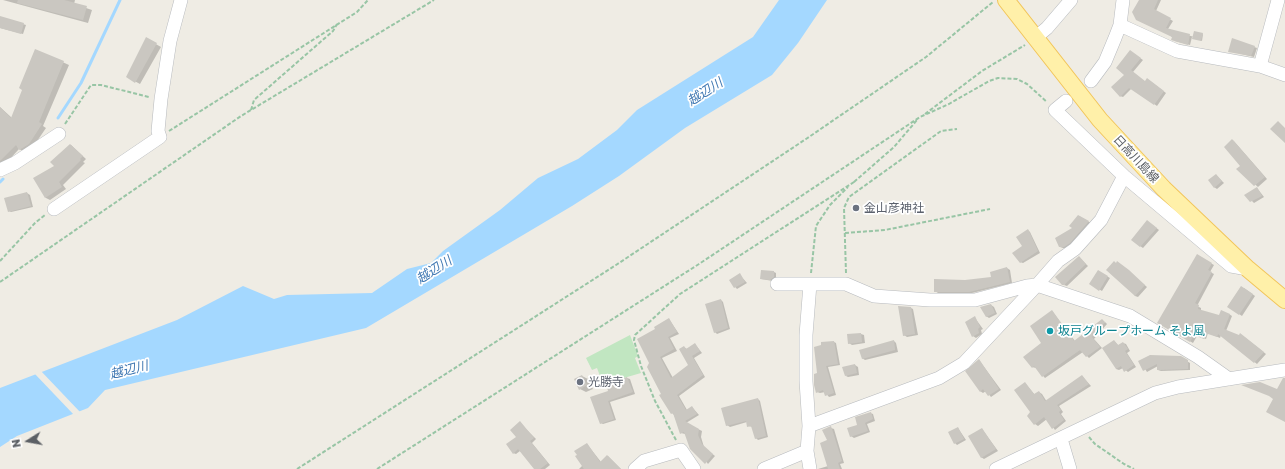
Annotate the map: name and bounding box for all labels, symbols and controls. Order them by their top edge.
water label: 越辺川 [684,75,726,109]
street label: 日高川島線 [1110,132,1162,186]
place label: 金山彦神社 [864,201,924,215]
marker: 金山彦神社 [851,203,861,213]
water label: 越辺川 [413,253,455,287]
place label: 坂戸グループホーム そよ風 [1058,324,1205,338]
marker: 坂戸グループホーム そよ風 [1045,326,1055,336]
water label: 越辺川 [108,358,150,382]
place label: 光勝寺 [588,375,624,389]
marker: 光勝寺 [575,377,585,387]
north arrow [8,421,48,461]
text: N [9,438,23,449]

